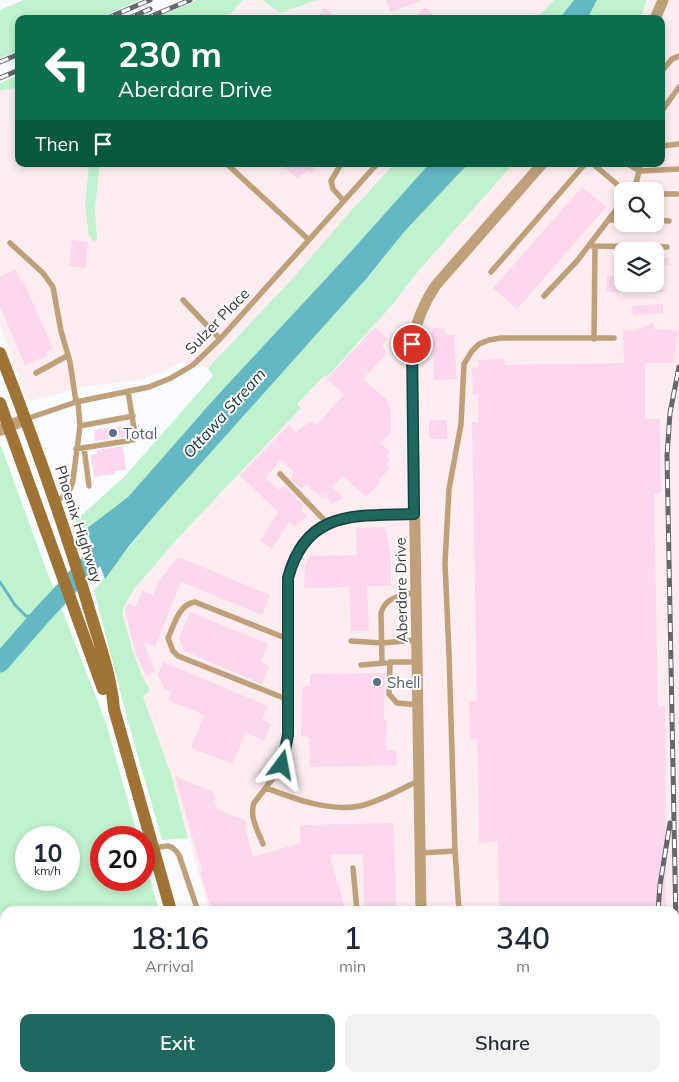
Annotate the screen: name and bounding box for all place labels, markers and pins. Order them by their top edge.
pin [391,323,433,365]
place label: Total [123,424,157,443]
marker: Total [107,427,119,439]
place label: Shell [387,673,420,692]
marker: Shell [371,676,383,688]

